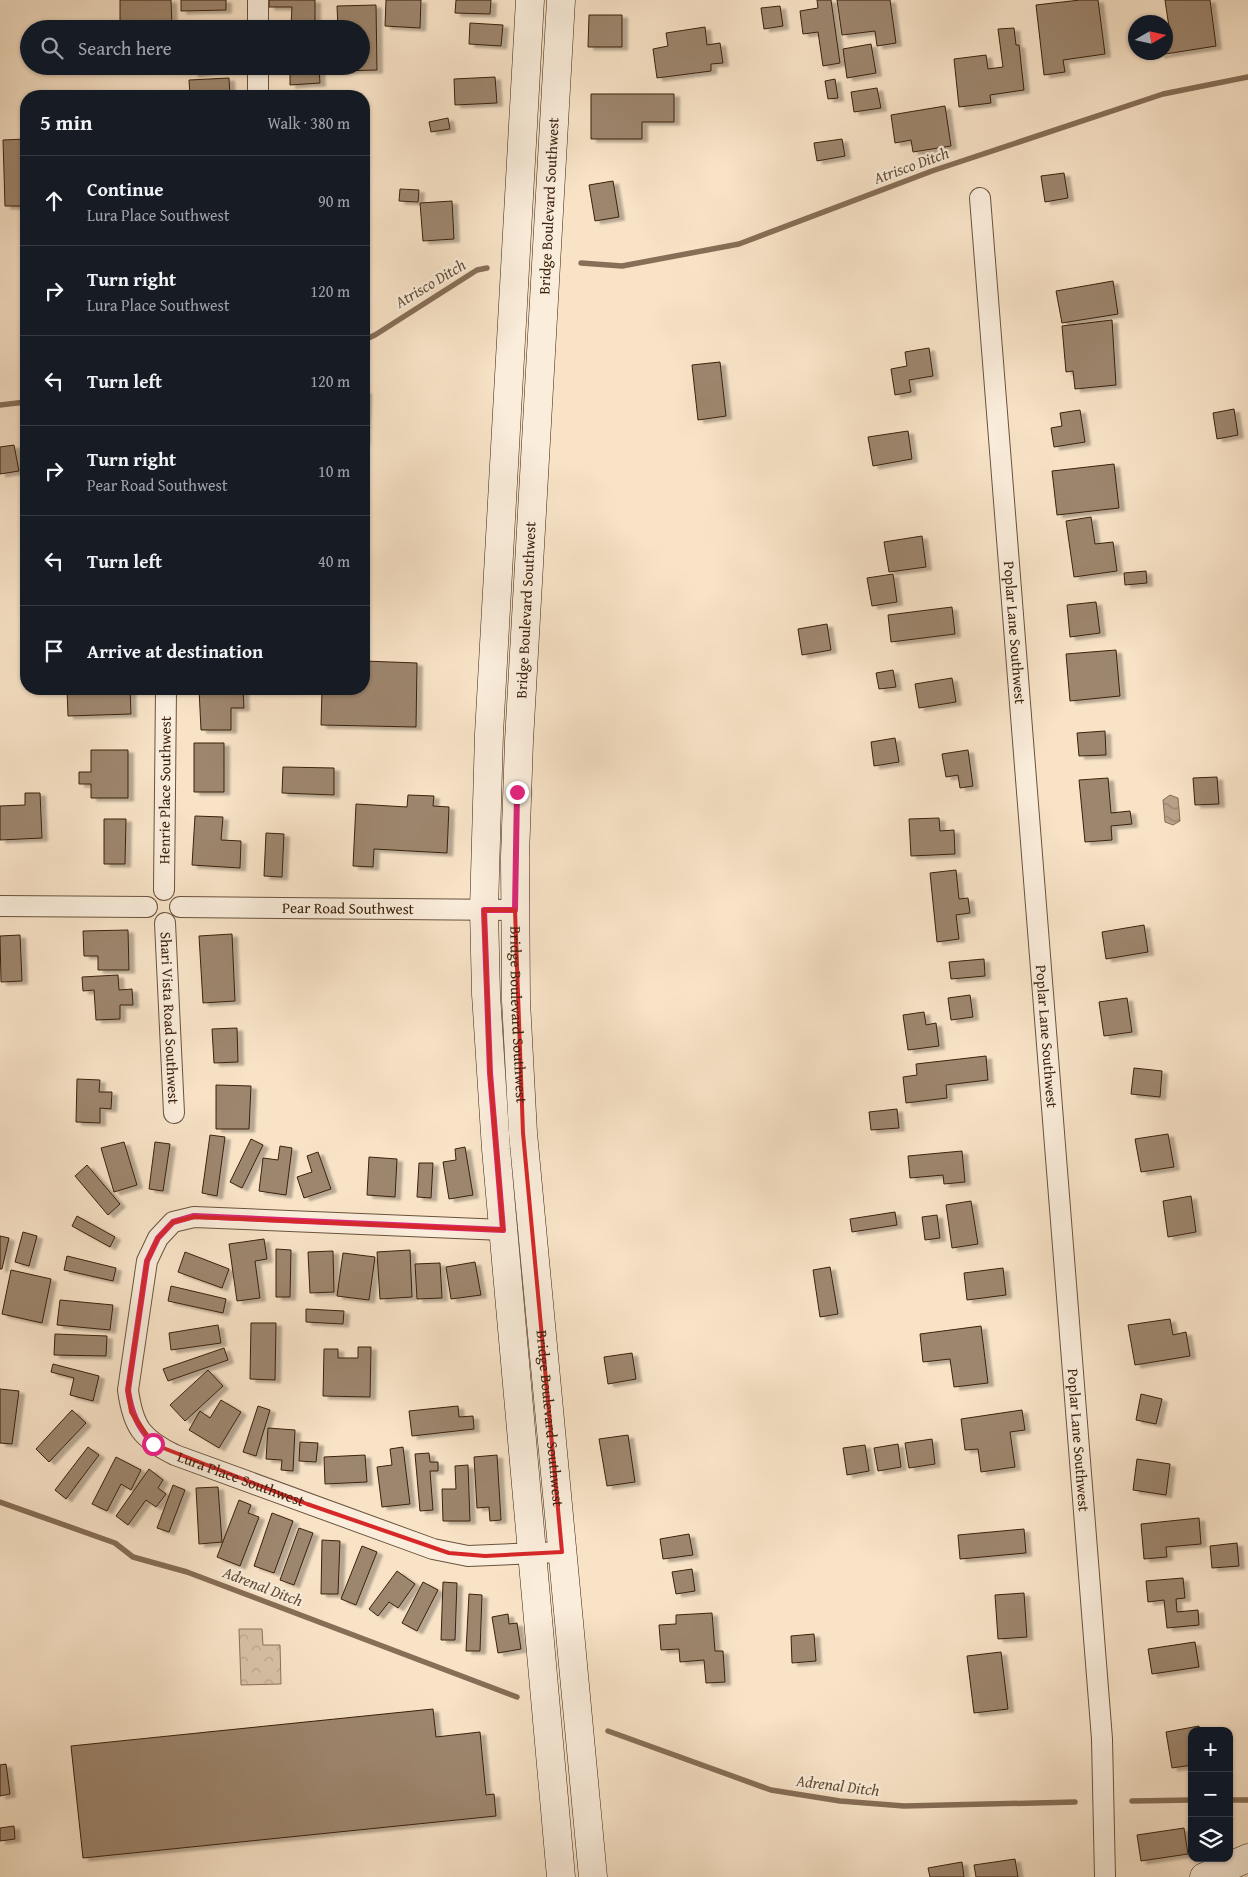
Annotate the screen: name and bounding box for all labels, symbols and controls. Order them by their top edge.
north arrow [1128,15,1173,60]
search box [20,20,370,75]
icon: search [38,34,66,62]
text: Search here [78,34,172,62]
text: 5 min [40,107,92,138]
text: Walk · 380 m [267,111,350,135]
street label: Bridge Boulevard Southwest [533,116,564,295]
water label: Atrisco Ditch [869,140,952,190]
text: Continue [87,175,164,203]
icon: ahead [40,187,68,215]
text: 90 m [318,189,350,213]
text: Lura Place Southwest [87,203,230,227]
water label: Atrisco Ditch [389,252,470,314]
text: Turn right [87,265,176,293]
icon: right [40,277,68,305]
text: 120 m [310,279,350,303]
text: Lura Place Southwest [87,293,230,317]
icon: left [40,367,68,395]
text: Turn left [87,367,162,395]
text: 120 m [310,369,350,393]
text: Turn right [87,445,176,473]
icon: right [40,457,68,485]
text: 10 m [318,459,350,483]
text: Pear Road Southwest [87,473,228,497]
street label: Bridge Boulevard Southwest [510,520,541,699]
icon: left [40,547,68,575]
text: Turn left [87,547,162,575]
text: 40 m [318,549,350,573]
street label: Poplar Lane Southwest [999,560,1031,706]
icon: arrive [40,637,68,665]
text: Arrive at destination [87,637,263,665]
street label: Henrie Place Southwest [153,715,176,864]
route end [506,781,529,804]
street label: Pear Road Southwest [282,897,415,919]
street label: Bridge Boulevard Southwest [505,926,532,1105]
street label: Shari Vista Road Southwest [155,931,185,1105]
street label: Poplar Lane Southwest [1031,964,1063,1109]
street label: Bridge Boulevard Southwest [532,1329,569,1508]
street label: Poplar Lane Southwest [1063,1368,1095,1513]
route start [142,1433,165,1456]
street label: Lura Place Southwest [175,1446,308,1512]
water label: Adrenal Ditch [219,1559,306,1612]
map controls [1188,1727,1233,1862]
button: + [1188,1727,1233,1772]
water label: Adrenal Ditch [794,1768,881,1802]
button: − [1188,1772,1233,1817]
button: layers [1188,1817,1233,1862]

